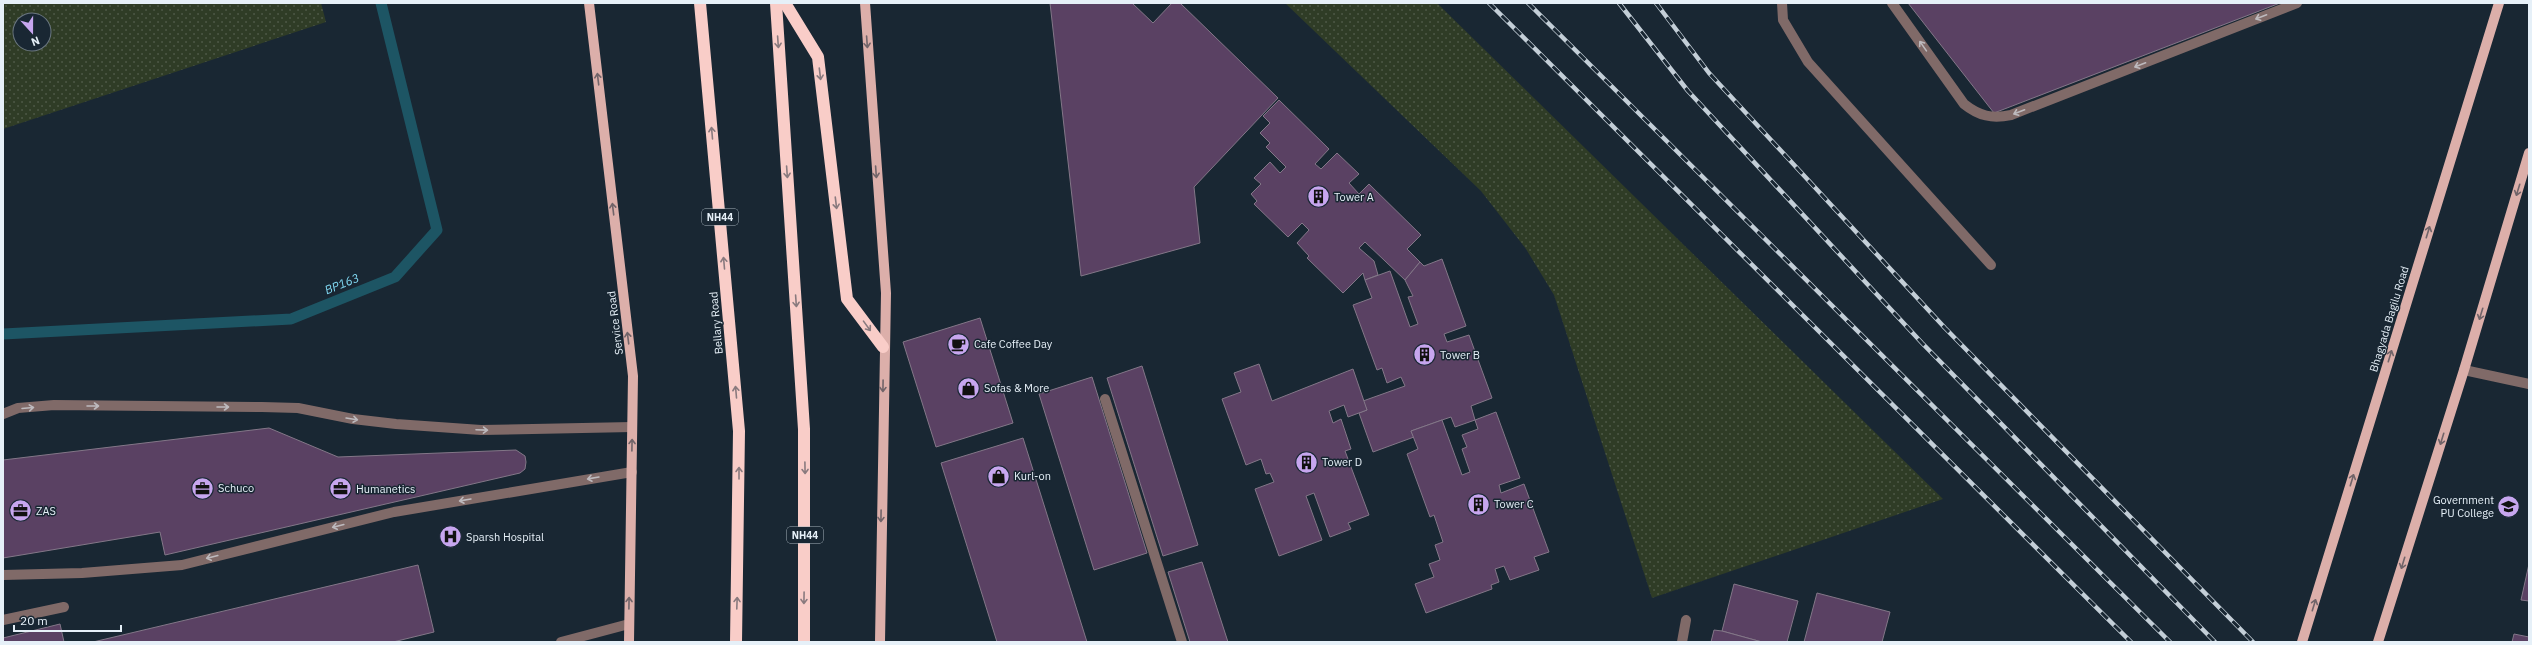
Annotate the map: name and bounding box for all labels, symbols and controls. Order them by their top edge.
north arrow [12,12,52,52]
one-way arrow [2255,14,2267,22]
text: N [29,33,42,49]
one-way arrow [775,35,782,48]
one-way arrow [864,35,871,48]
one-way arrow [1919,41,1927,52]
one-way arrow [2134,61,2146,69]
one-way arrow [816,67,824,80]
one-way arrow [594,73,602,86]
one-way arrow [2013,109,2025,117]
one-way arrow [708,127,716,140]
one-way arrow [783,165,790,178]
one-way arrow [873,165,880,178]
one-way arrow [2514,183,2521,196]
building icon: Tower A [1306,184,1332,210]
place label: Tower A [1334,190,1374,204]
one-way arrow [832,196,840,209]
one-way arrow [610,203,617,216]
road number: NH44 [702,209,738,225]
one-way arrow [2425,226,2432,239]
one-way arrow [720,257,728,270]
street label: Bhagyada Bagilu Road [2366,264,2412,374]
water label: BP163 [322,270,361,297]
street label: Service Road [604,290,626,356]
street label: Bellary Road [706,291,726,355]
one-way arrow [792,294,799,307]
one-way arrow [2477,308,2484,321]
one-way arrow [863,320,872,331]
cafe icon: Cafe Coffee Day [946,331,972,357]
one-way arrow [625,332,632,345]
place label: Cafe Coffee Day [974,337,1053,351]
building icon: Tower B [1411,342,1437,368]
place label: Tower B [1440,348,1480,362]
one-way arrow [2387,350,2394,363]
shop icon: Sofas & More [955,375,981,401]
one-way arrow [879,379,887,392]
place label: Sofas & More [984,381,1049,395]
one-way arrow [732,386,739,399]
one-way arrow [86,402,99,409]
one-way arrow [216,403,229,410]
one-way arrow [21,404,34,411]
one-way arrow [345,415,358,423]
one-way arrow [475,426,488,434]
one-way arrow [2438,432,2445,445]
one-way arrow [628,439,636,452]
building icon: Tower D [1293,449,1319,475]
place label: Tower D [1322,455,1362,469]
one-way arrow [801,461,809,474]
shop icon: Kurl-on [986,463,1012,489]
one-way arrow [736,467,743,480]
place label: Kurl-on [1014,469,1051,483]
one-way arrow [587,474,600,482]
one-way arrow [2349,474,2356,487]
office icon: Schuco [189,475,215,501]
office icon: Humanetics [327,476,353,502]
place label: Schuco [218,481,254,495]
place label: Humanetics [356,482,415,496]
building icon: Tower C [1465,491,1491,517]
place label: Government PU College [2433,493,2494,520]
school or university icon: Government PU College [2496,493,2522,519]
one-way arrow [459,496,472,504]
place label: Tower C [1494,497,1534,511]
office icon: ZAS [7,498,33,524]
place label: ZAS [36,504,56,518]
one-way arrow [877,509,885,522]
one-way arrow [332,523,345,531]
hospital icon: Sparsh Hospital [437,524,463,550]
road number: NH44 [787,527,823,543]
place label: Sparsh Hospital [466,530,544,544]
one-way arrow [205,554,218,562]
one-way arrow [2399,556,2406,569]
one-way arrow [800,591,808,604]
one-way arrow [626,597,633,610]
one-way arrow [733,597,741,610]
one-way arrow [2311,598,2318,611]
scale bar [14,607,121,633]
text: 20 m [20,613,48,628]

